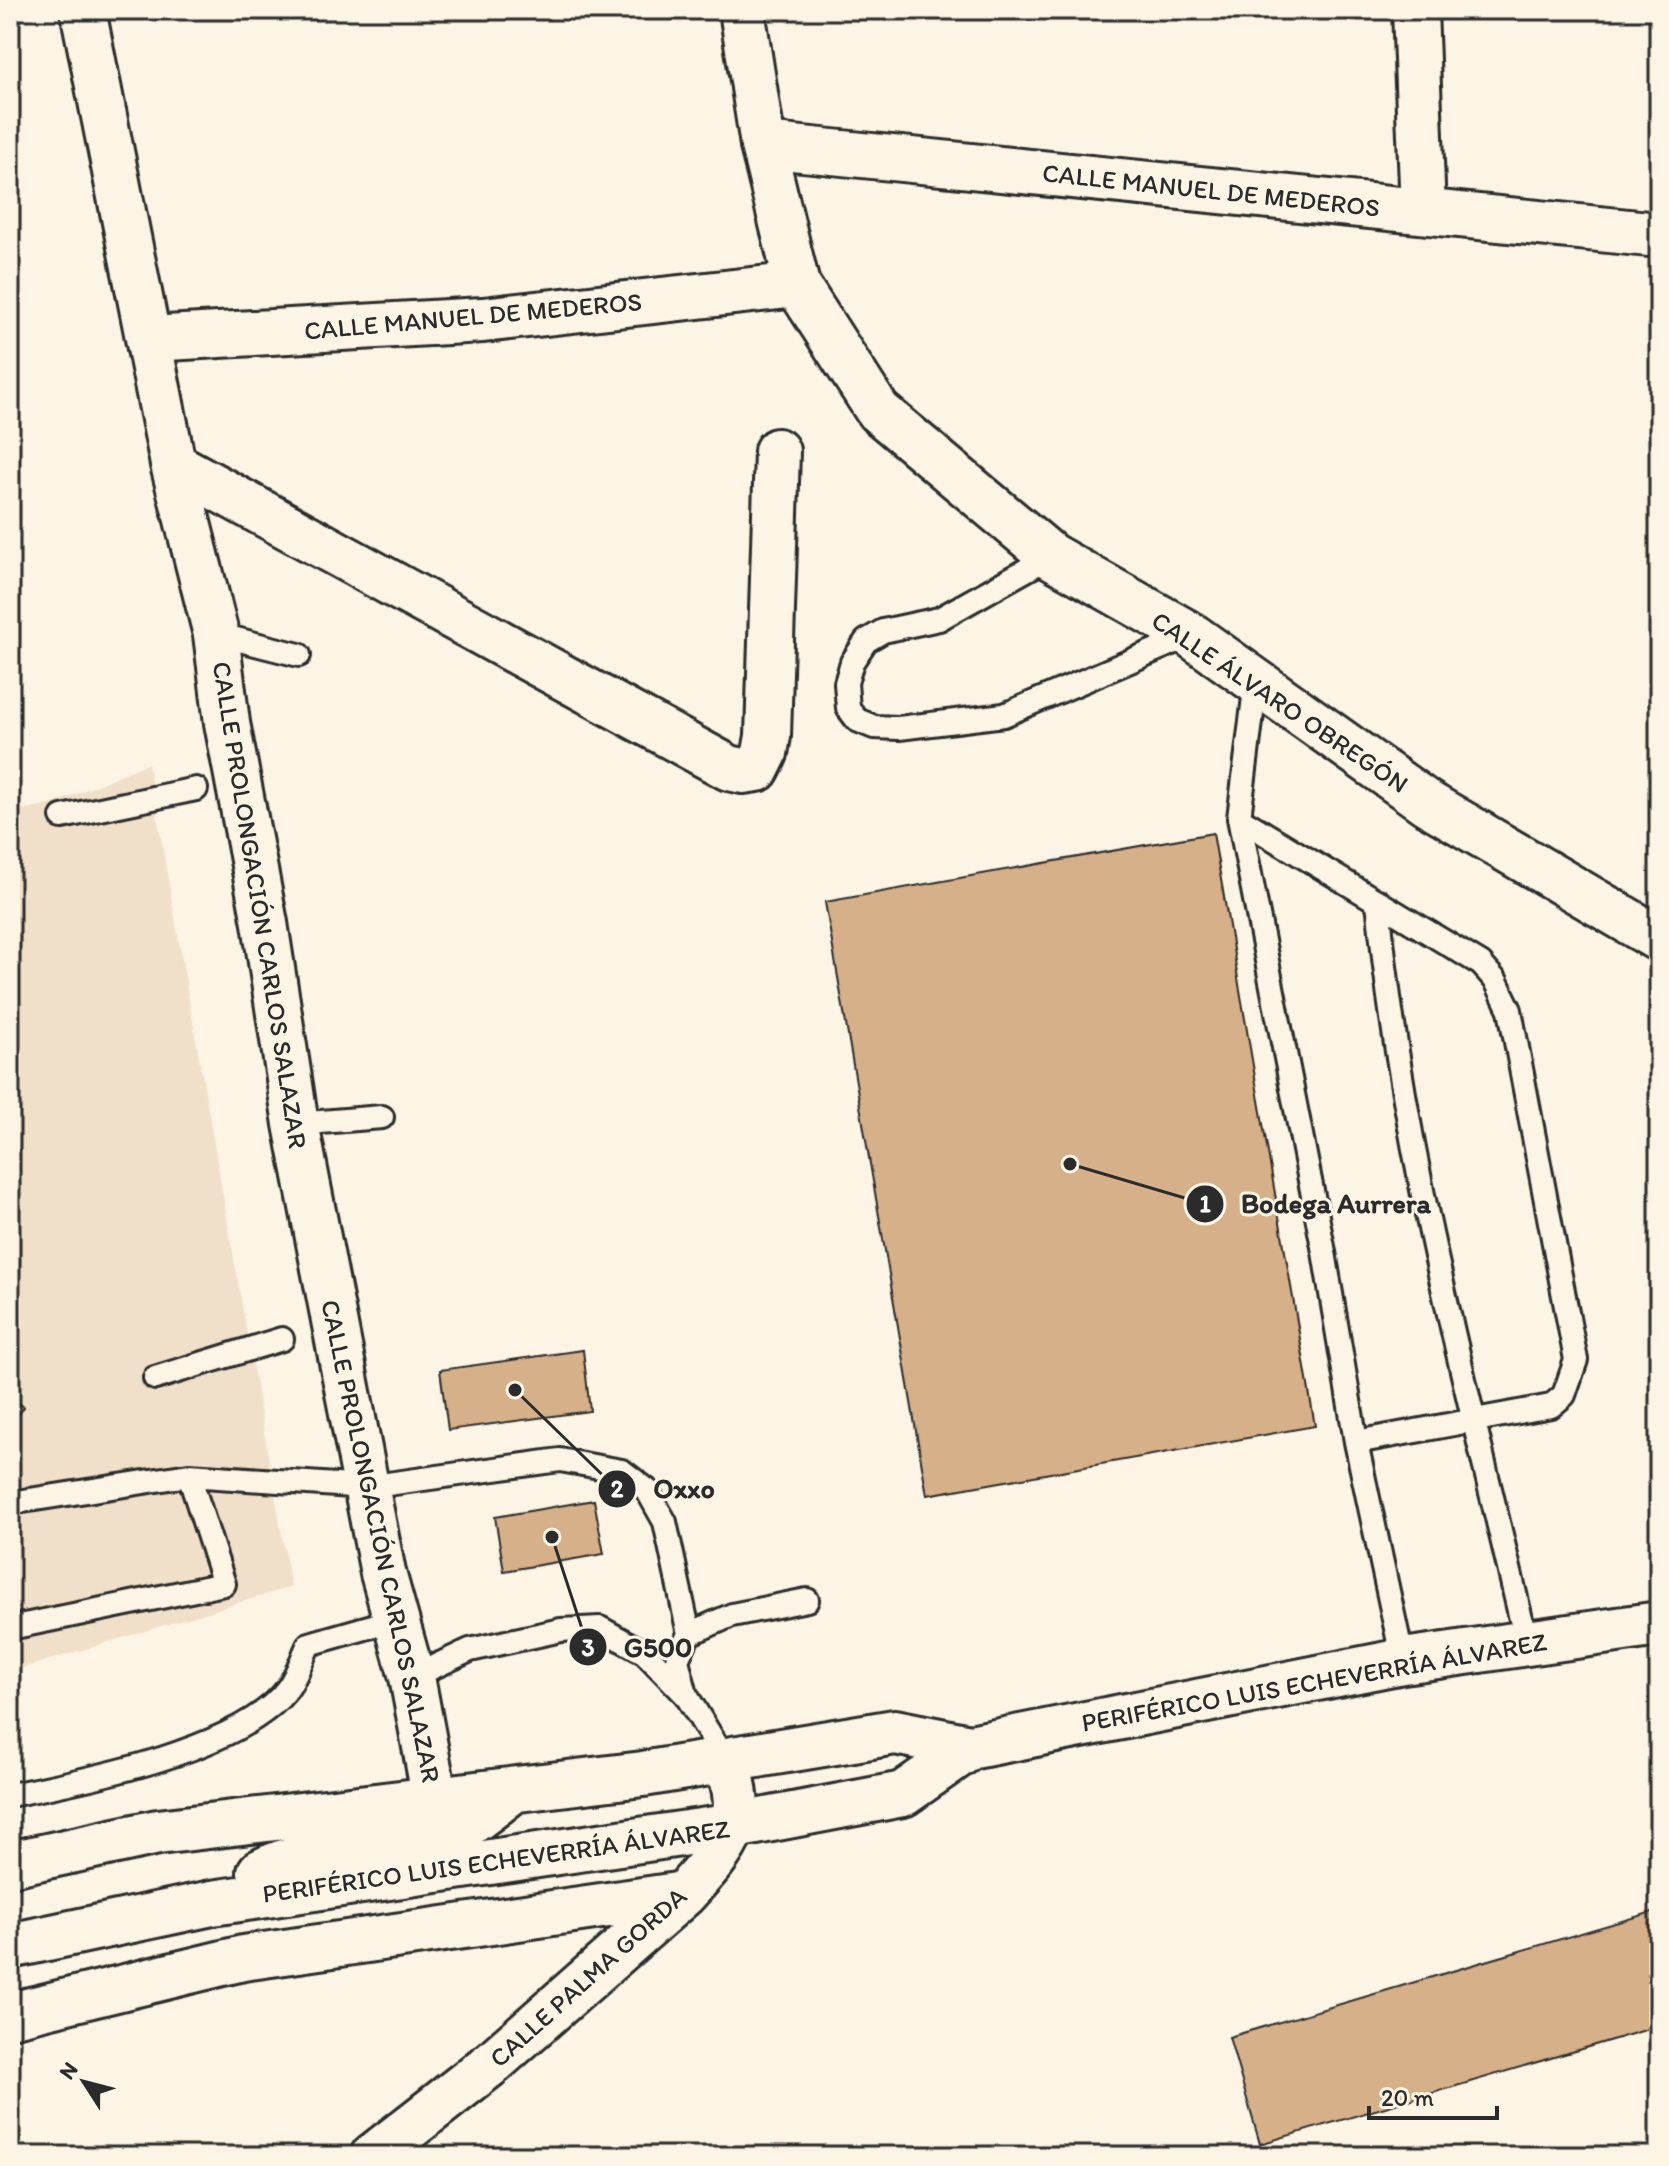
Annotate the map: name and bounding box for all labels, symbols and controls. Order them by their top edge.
street label: CALLE MANUEL DE MEDEROS [1041,156,1381,224]
street label: CALLE MANUEL DE MEDEROS [303,285,643,347]
street label: CALLE ÁLVARO OBREGÓN [1145,604,1415,800]
street label: CALLE PROLONGACIÓN CARLOS SALAZAR [206,659,314,1151]
callout: Bodega Aurrera [1185,1178,1447,1230]
text: Bodega Aurrera [1241,1186,1431,1220]
text: 1 [1199,1189,1211,1218]
street label: CALLE PROLONGACIÓN CARLOS SALAZAR [314,1297,448,1785]
callout: Oxxo [597,1463,731,1515]
text: Oxxo [653,1471,715,1505]
text: 2 [611,1474,624,1503]
callout: G500 [568,1621,708,1673]
street label: PERIFÉRICO LUIS ECHEVERRÍA ÁLVAREZ [1079,1625,1549,1739]
text: G500 [624,1630,692,1664]
text: 3 [581,1633,595,1662]
street label: PERIFÉRICO LUIS ECHEVERRÍA ÁLVAREZ [260,1812,732,1910]
street label: CALLE PALMA GORDA [483,1880,693,2074]
north arrow [44,2042,124,2122]
text: N [53,2057,84,2084]
scale bar [1369,2070,1497,2120]
text: 20 m [1381,2083,1434,2112]

